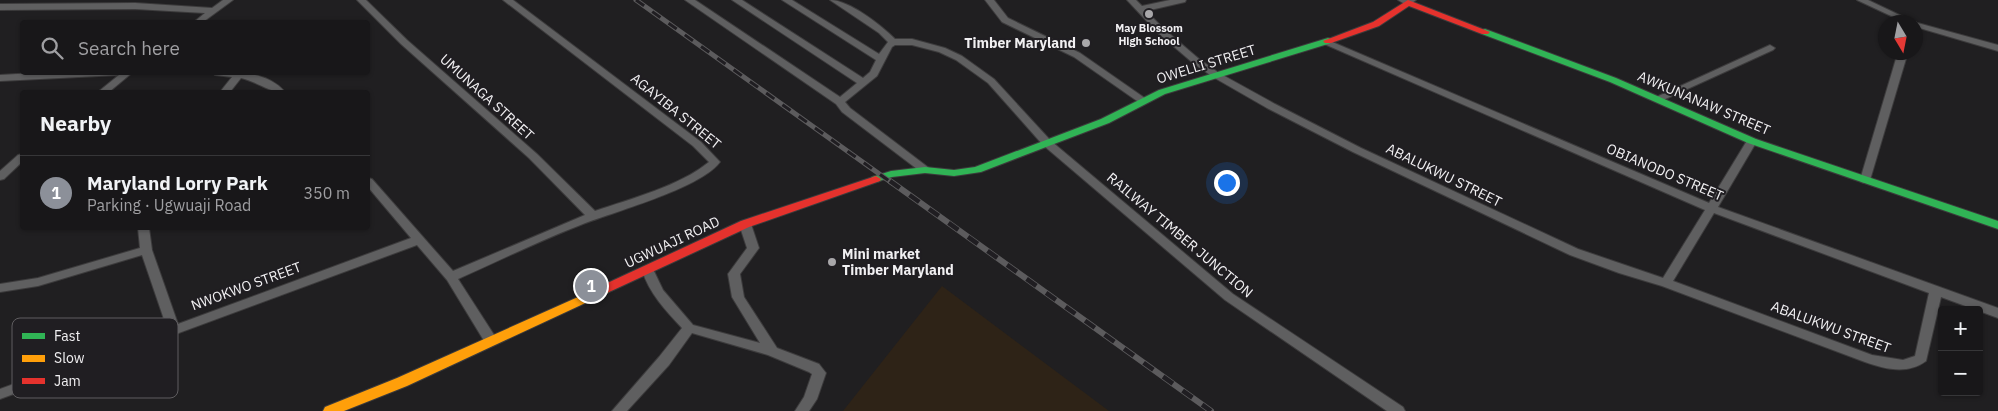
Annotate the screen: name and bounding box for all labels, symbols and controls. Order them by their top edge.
marker: May Blossom High School [1143,8,1155,20]
north arrow [1878,15,1923,60]
search box [20,20,370,75]
place label: May Blossom High School [1115,21,1183,48]
icon: search [38,34,66,62]
place label: Timber Maryland [964,34,1076,52]
text: Search here [78,36,180,60]
marker: Timber Maryland [1080,37,1092,49]
street label: OWELLI STREET [1154,40,1258,88]
street label: UMUNAGA STREET [436,50,538,144]
street label: AWKUNANAW STREET [1635,67,1773,139]
street label: AGAYIBA STREET [627,69,725,153]
text: Nearby [40,109,111,137]
street label: ABALUKWU STREET [1383,139,1505,211]
street label: OBIANODO STREET [1604,139,1726,205]
street label: RAILWAY TIMBER JUNCTION [1103,169,1257,301]
your location [1214,170,1240,196]
text: Maryland Lorry Park [87,171,268,195]
text: 1 [51,183,61,203]
text: 350 m [303,183,350,203]
text: Parking · Ugwuaji Road [87,195,251,215]
street label: UGWUAJI ROAD [622,212,722,272]
place label: Mini market Timber Maryland [842,245,954,279]
marker: Mini market Timber Maryland [826,256,838,268]
street label: NWOKWO STREET [188,258,304,314]
pin: 1 [575,267,607,305]
street label: ABALUKWU STREET [1769,297,1893,357]
map controls [1938,306,1983,396]
button: + [1938,306,1983,351]
legend [12,318,178,398]
text: Fast [54,327,80,345]
text: Slow [54,349,85,367]
button: − [1938,351,1983,396]
text: Jam [54,372,81,390]

